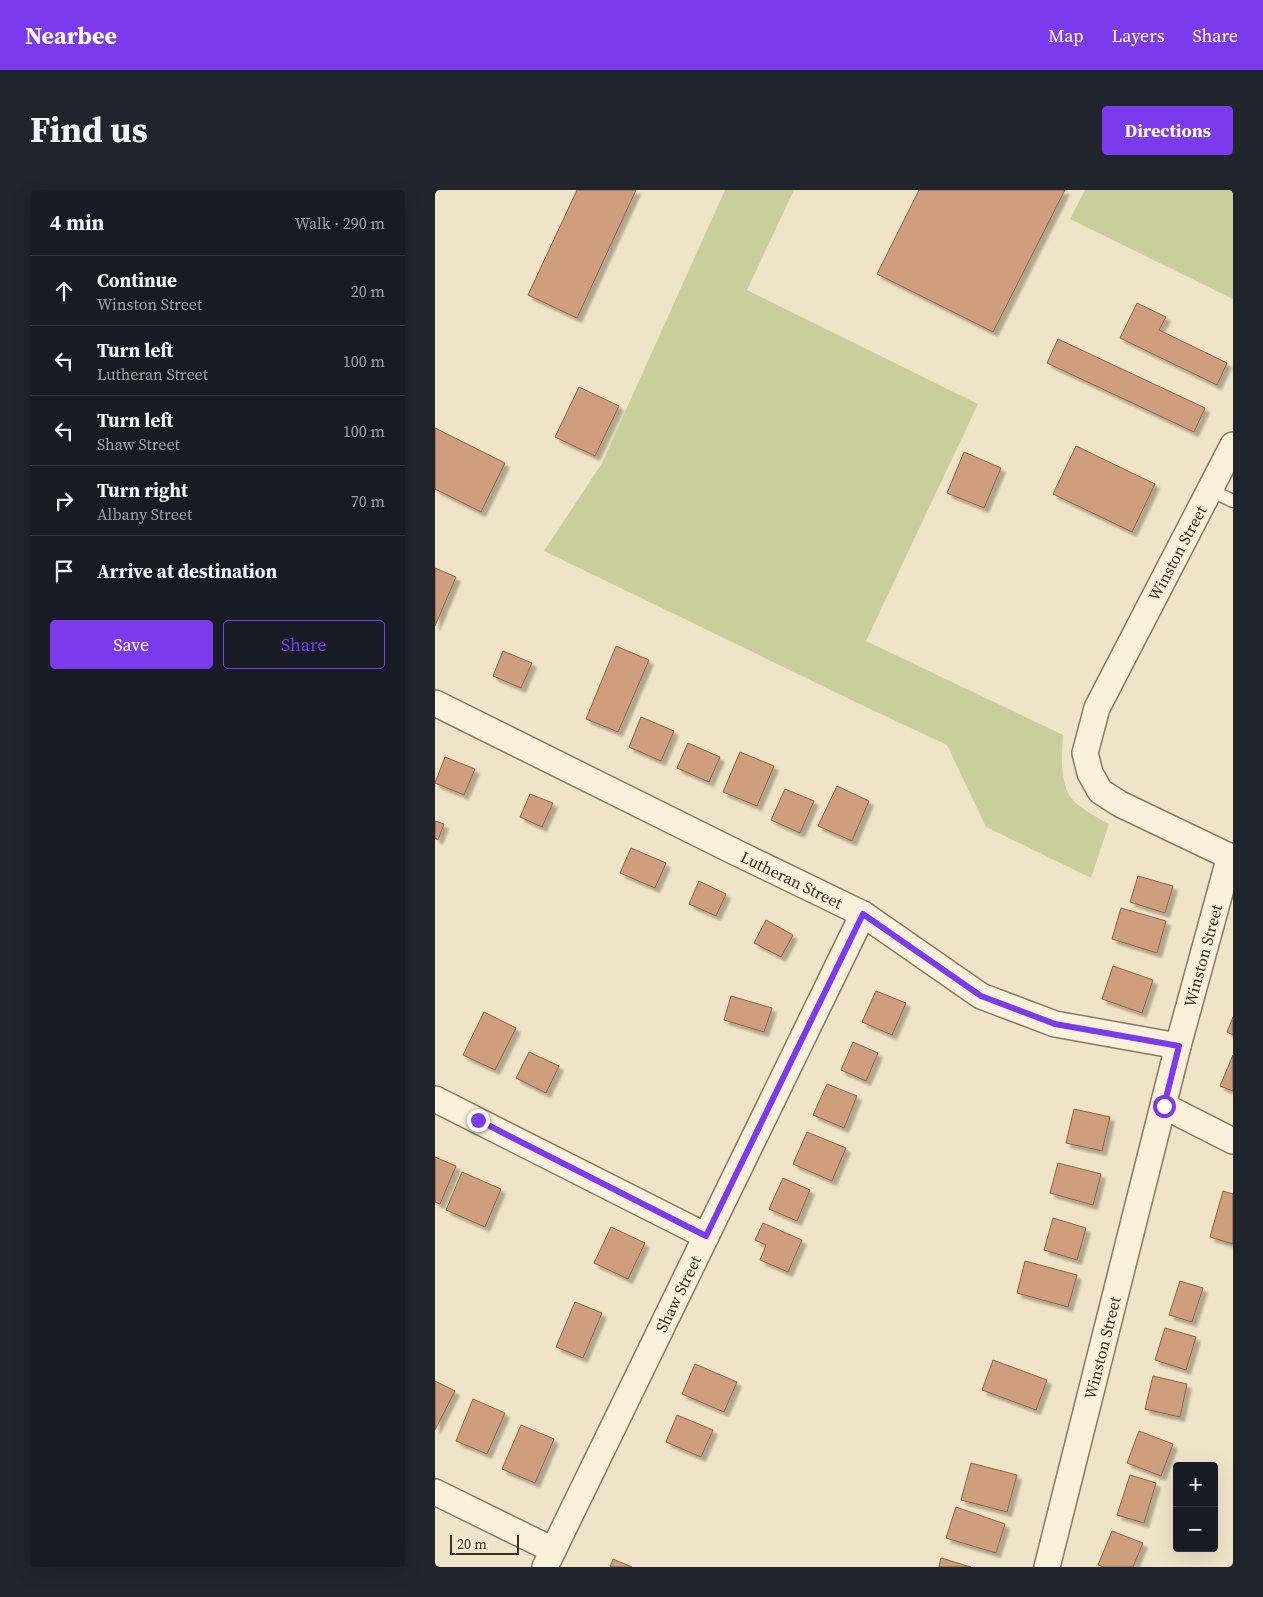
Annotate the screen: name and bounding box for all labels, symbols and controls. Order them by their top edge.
text: Nearbee [25,19,117,52]
text: Map [1048,23,1083,48]
text: Layers [1111,23,1164,48]
text: Share [1192,23,1238,48]
text: Find us [30,106,148,154]
button: Directions [1102,106,1233,155]
text: 4 min [50,208,105,237]
text: Walk · 290 m [295,212,385,234]
text: Continue [97,267,177,293]
icon: ahead [50,277,78,305]
text: 20 m [351,280,385,302]
text: Winston Street [97,293,202,315]
text: Turn left [97,337,173,363]
icon: left [50,347,78,375]
text: 100 m [343,350,385,372]
text: Lutheran Street [97,363,208,385]
text: Turn left [97,407,173,433]
icon: left [50,417,78,445]
text: 100 m [343,420,385,442]
text: Shaw Street [97,433,180,455]
text: Turn right [97,477,188,503]
icon: right [50,487,78,515]
text: 70 m [351,490,385,512]
street label: Winston Street [1143,501,1212,605]
text: Albany Street [97,503,192,525]
icon: arrive [50,557,78,585]
text: Arrive at destination [97,558,277,584]
button: Save [50,620,213,669]
button: Share [223,620,385,669]
street label: Lutheran Street [737,845,847,914]
street label: Winston Street [1178,901,1227,1009]
route start [1153,1095,1176,1118]
route end [467,1109,490,1132]
street label: Shaw Street [650,1251,706,1336]
street label: Winston Street [1079,1293,1126,1402]
map controls [1173,1462,1218,1552]
button: + [1173,1462,1218,1507]
button: − [1173,1507,1218,1552]
scale bar [450,1532,519,1555]
text: 20 m [457,1534,487,1554]

